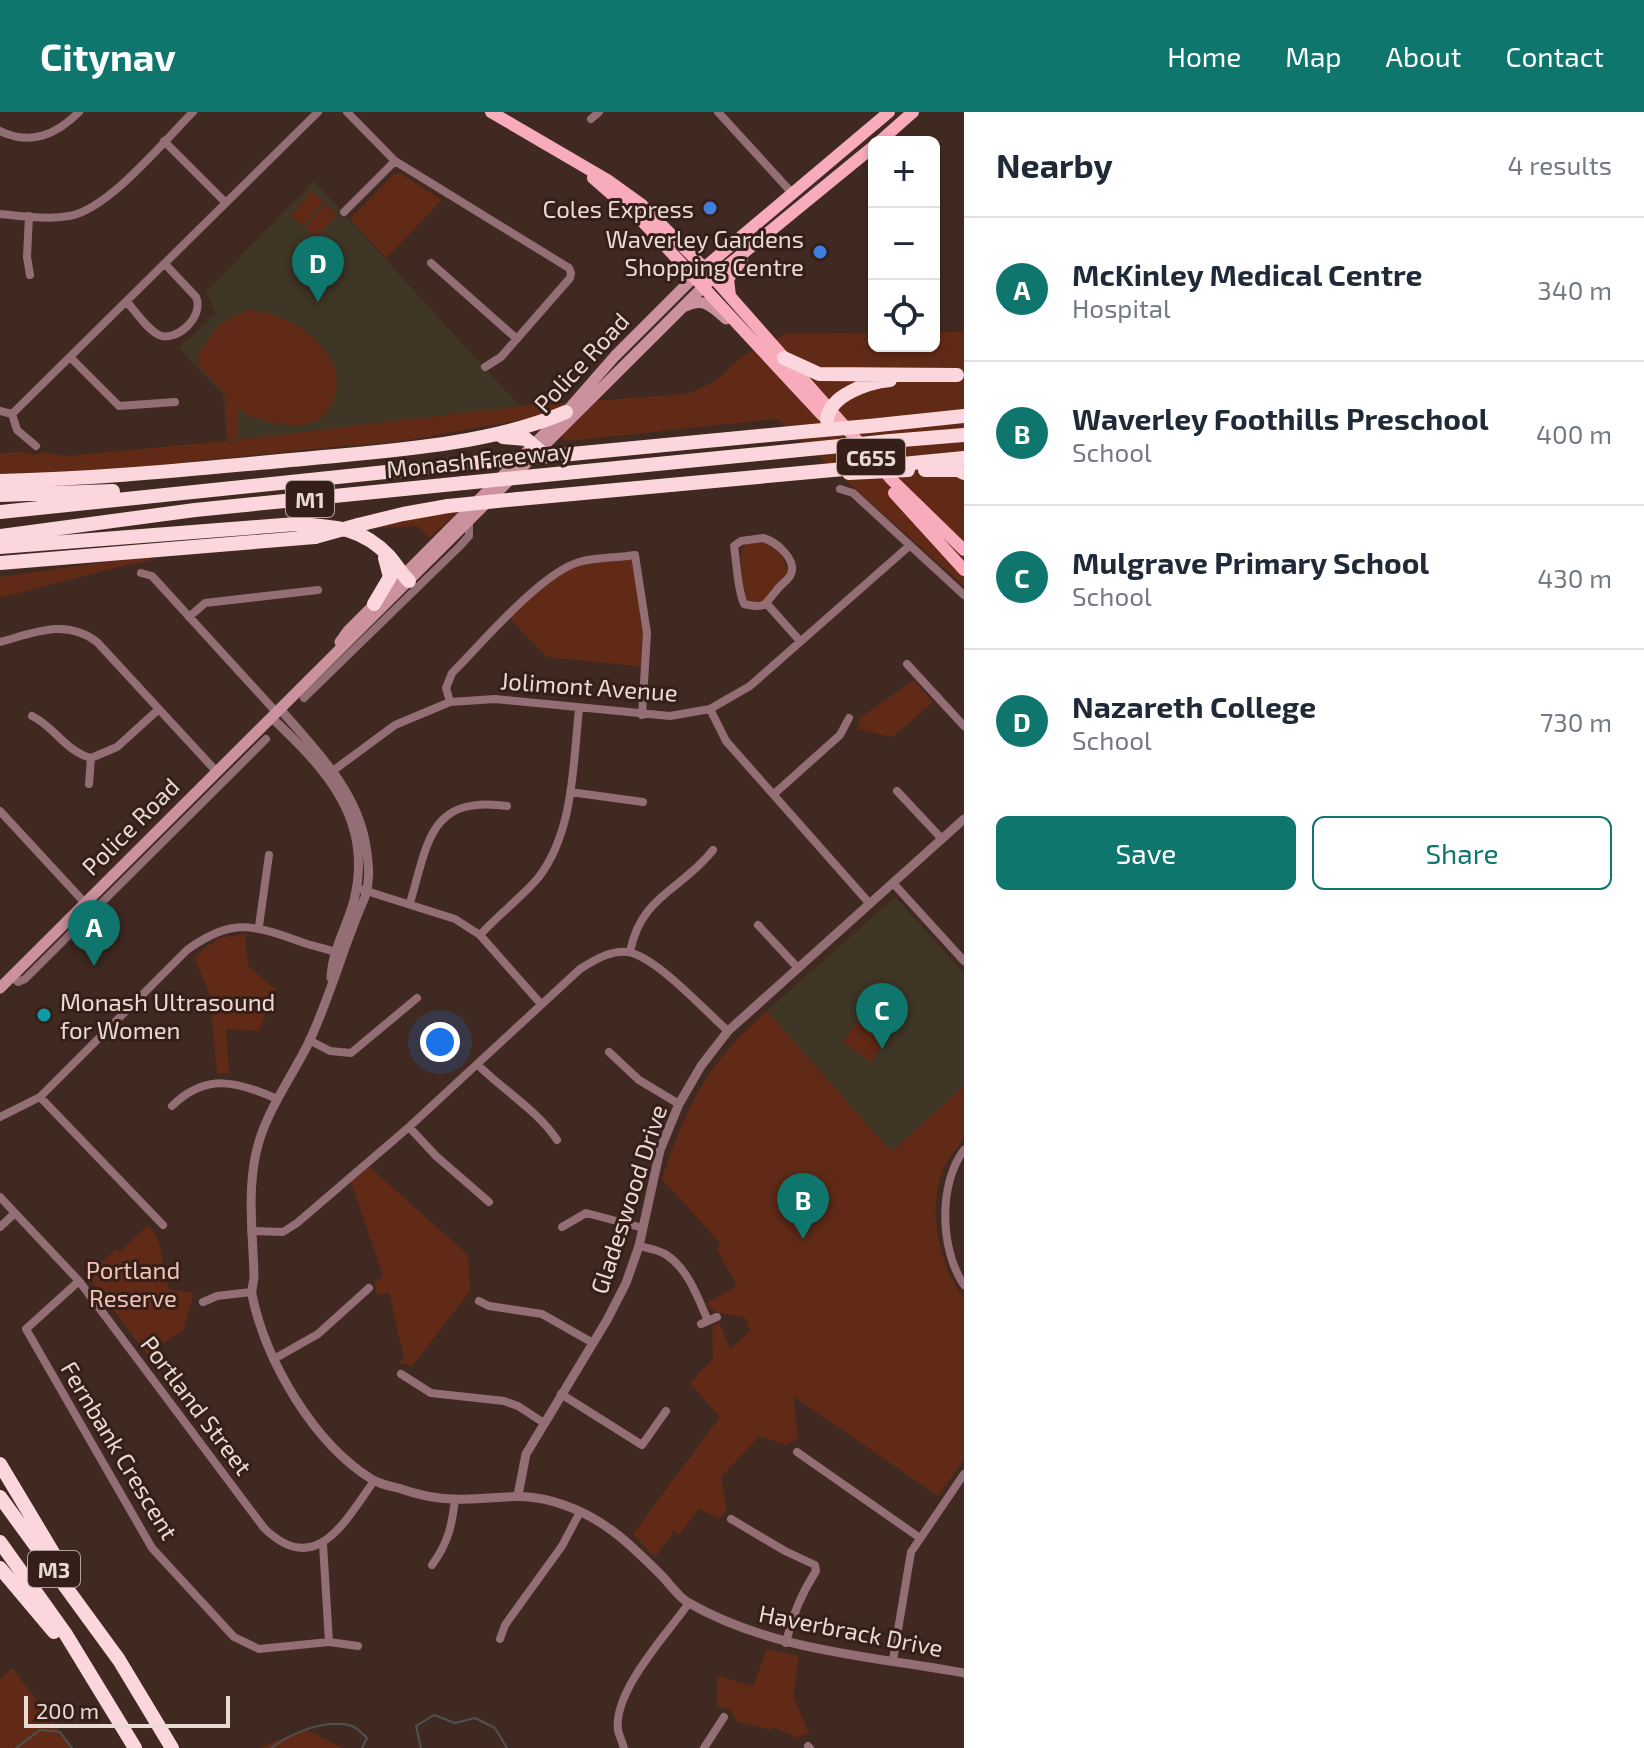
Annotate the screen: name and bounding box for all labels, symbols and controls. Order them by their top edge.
text: Citynav [40,33,176,79]
text: Home [1167,39,1241,73]
text: Map [1285,39,1342,73]
text: About [1386,39,1461,73]
text: Contact [1505,39,1604,73]
map controls [868,136,940,352]
button: + [868,136,940,208]
text: Nearby [996,144,1113,185]
text: 4 results [1507,149,1612,180]
place label: Coles Express [543,194,694,223]
marker: Coles Express [701,199,719,217]
button: − [868,208,940,280]
place label: Waverley Gardens Shopping Centre [605,224,804,281]
pin: D [292,236,344,302]
marker: Waverley Gardens Shopping Centre [811,243,829,261]
text: McKinley Medical Centre [1072,256,1422,292]
text: A [1014,274,1030,305]
text: 340 m [1537,274,1612,305]
button: locate [868,280,940,352]
text: Hospital [1072,292,1171,323]
street label: Police Road [527,306,635,418]
text: Waverley Foothills Preschool [1072,400,1488,436]
text: B [1014,418,1030,449]
text: 400 m [1536,418,1612,449]
street label: Monash Freeway [385,435,574,483]
text: School [1072,436,1152,467]
road number: C655 [837,439,905,475]
road number: M1 [286,481,334,517]
text: Mulgrave Primary School [1072,544,1429,580]
text: C [1014,562,1030,593]
text: 430 m [1537,562,1612,593]
text: School [1072,580,1152,611]
street label: Jolimont Avenue [499,665,679,707]
text: Nazareth College [1072,688,1316,724]
text: D [1013,706,1031,737]
text: 730 m [1540,706,1612,737]
text: School [1072,724,1152,755]
street label: Police Road [75,771,185,881]
button: Save [996,816,1296,890]
button: Share [1312,816,1612,890]
pin: A [68,900,120,966]
pin: C [856,983,908,1049]
place label: Monash Ultrasound for Women [60,987,275,1044]
marker: Monash Ultrasound for Women [35,1006,53,1024]
your location [420,1022,460,1062]
street label: Gladeswood Drive [584,1101,672,1297]
pin: B [777,1173,829,1239]
park label: Portland Reserve [86,1255,180,1312]
street label: Portland Street [135,1330,259,1480]
street label: Fernbank Crescent [55,1356,185,1544]
road number: M3 [28,1551,80,1587]
street label: Haverbrack Drive [757,1598,945,1662]
scale bar [24,1692,230,1728]
text: 200 m [36,1697,99,1723]

